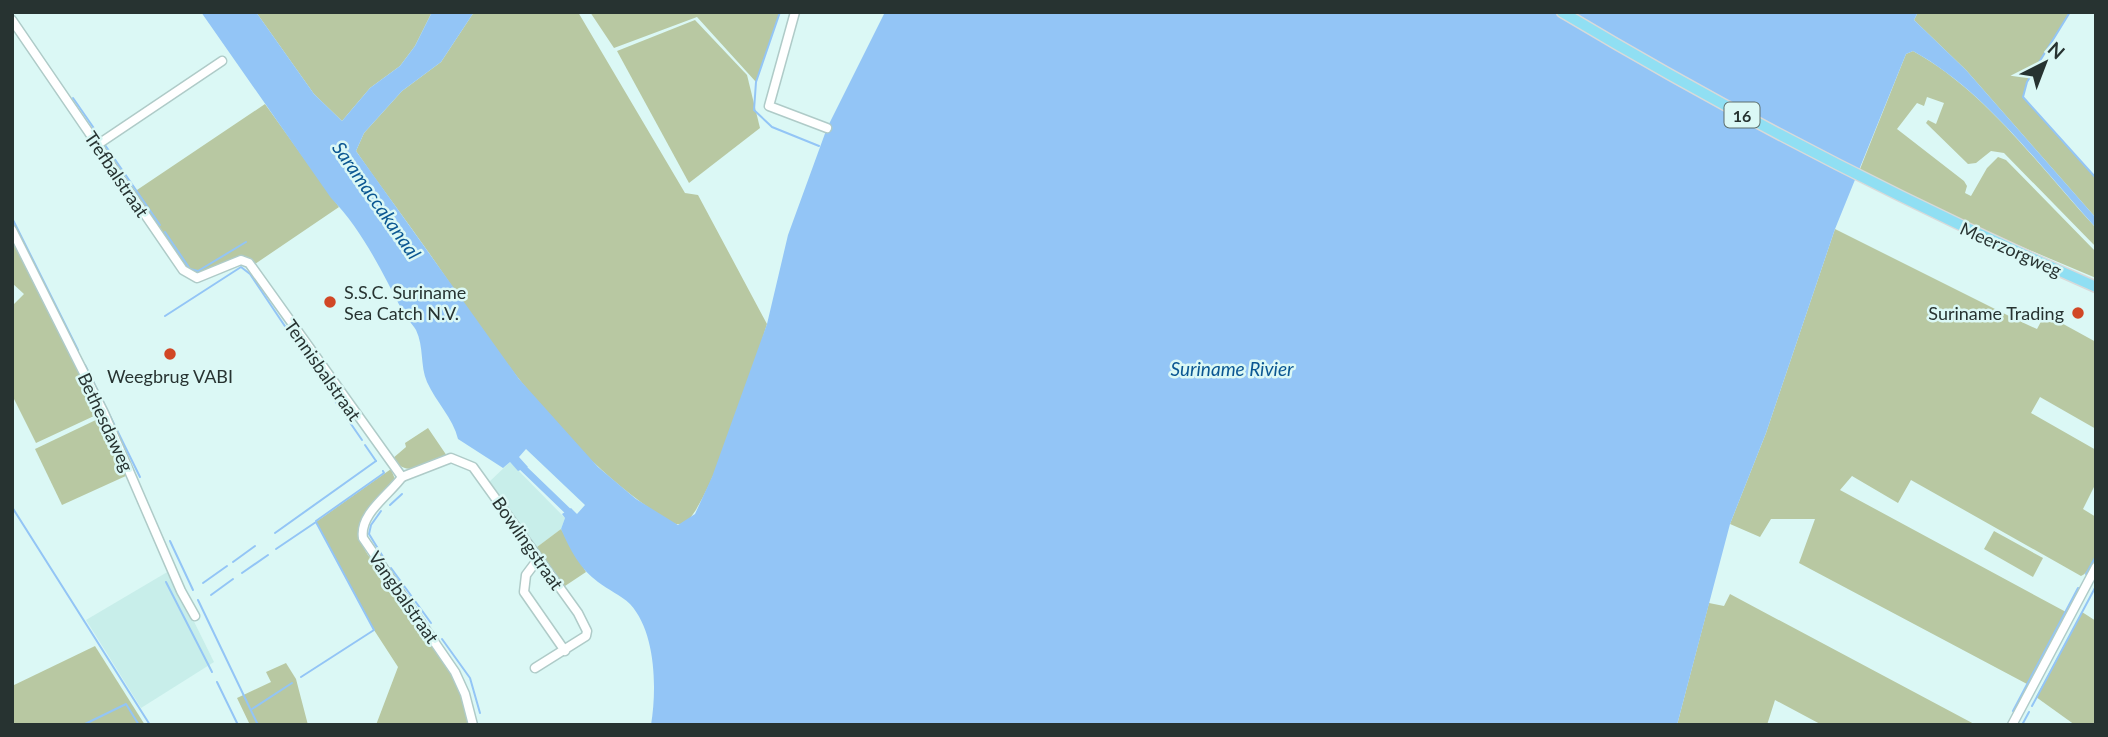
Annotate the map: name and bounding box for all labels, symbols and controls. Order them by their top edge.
north arrow [2010,28,2080,98]
text: N [2044,37,2070,63]
road number: 16 [1724,102,1760,127]
street label: Trefbalstraat [80,127,154,222]
water label: Saramaccakanaal [328,137,426,263]
street label: Meerzorgweg [1957,217,2065,281]
place label: S.S.C. Suriname Sea Catch N.V. [344,281,466,324]
marker: S.S.C. Suriname Sea Catch N.V. [322,294,338,310]
place label: Suriname Trading [1928,302,2064,324]
marker: Suriname Trading [2070,305,2086,321]
street label: Tennisbalstraat [280,315,366,425]
marker: Weegbrug VABI [162,346,178,362]
water label: Suriname Rivier [1170,357,1294,380]
place label: Weegbrug VABI [107,365,233,387]
street label: Bethesdaweg [74,369,138,475]
street label: Bowlingstraat [488,492,568,594]
street label: Vangbalstraat [364,547,444,648]

